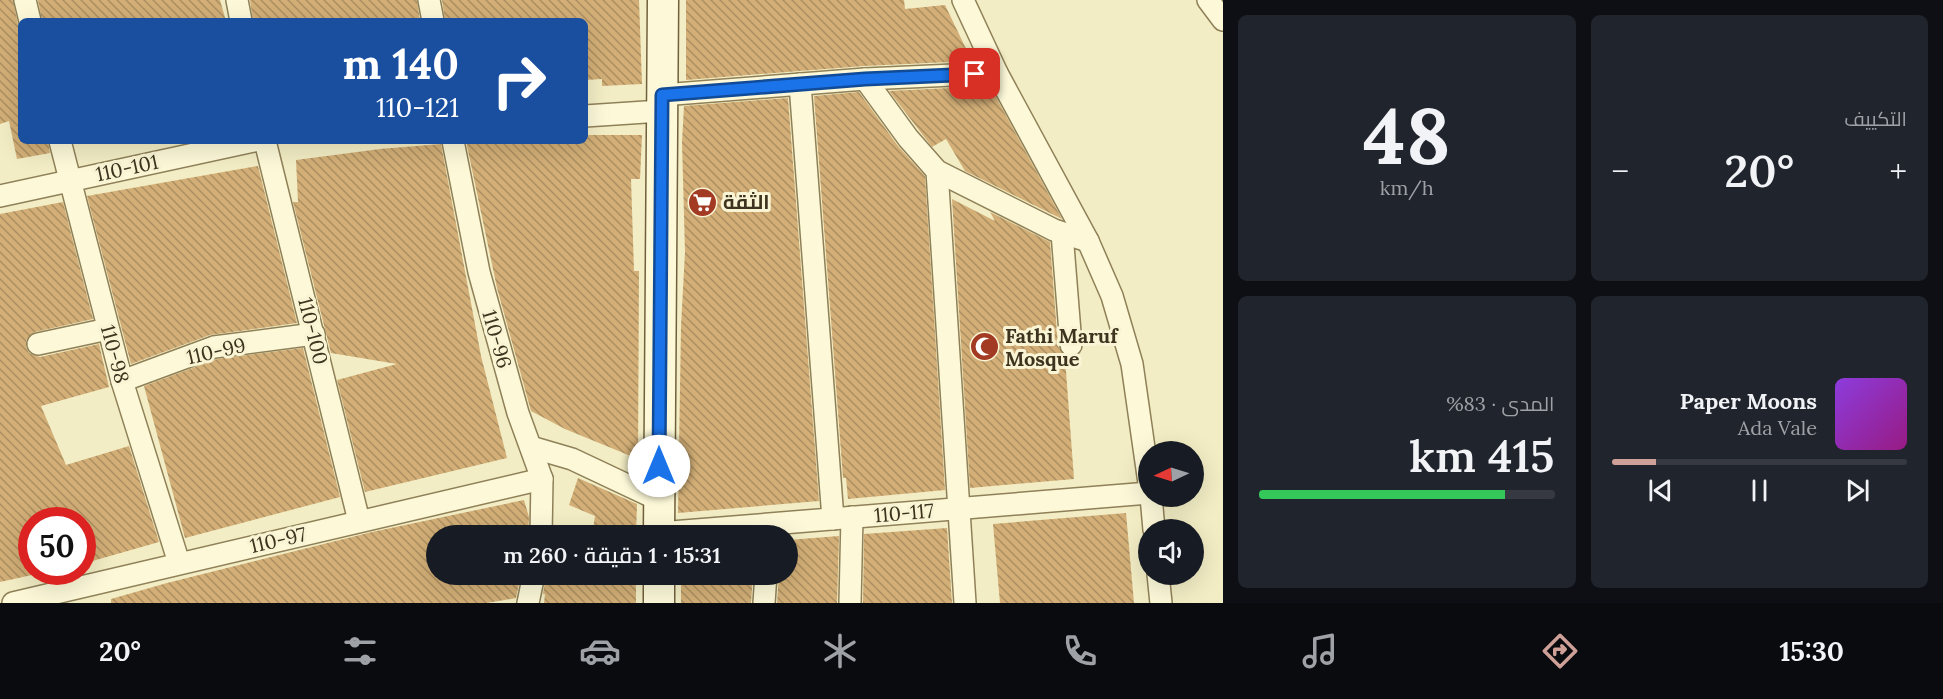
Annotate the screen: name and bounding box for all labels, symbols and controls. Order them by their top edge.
text: 140 m [343,37,459,91]
icon: right [480,42,558,120]
pin [949,48,1000,99]
icon: arrive [958,57,991,90]
text: 48 [1363,86,1450,185]
text: 110-121 [376,90,459,124]
text: التكييف [1844,106,1907,131]
text: 20° [1724,142,1794,199]
street label: 110-101 [93,149,160,186]
text: − [1612,150,1629,192]
text: + [1889,150,1907,192]
text: km/h [1380,175,1434,200]
supermarket icon: الثقة [686,186,718,218]
place label: الثقة [723,189,770,214]
street label: 110-100 [293,295,334,367]
street label: 110-96 [477,307,518,371]
street label: 110-98 [96,322,135,386]
place label: Fathi Maruf Mosque [1005,323,1119,371]
mosque icon: Fathi Maruf Mosque [968,331,1000,363]
street label: 110-99 [184,332,248,369]
text: Paper Moons [1680,387,1817,415]
text: المدى · 83% [1446,391,1555,416]
text: Ada Vale [1738,415,1817,440]
text: 415 km [1409,427,1555,484]
position arrow [627,434,691,498]
north arrow [1138,441,1204,507]
map controls [1138,441,1204,585]
icon: previous [1644,474,1677,507]
icon: pause [1743,474,1776,507]
icon: next [1841,474,1874,507]
street label: 110-117 [873,497,935,528]
speed limit sign: 50 [18,507,96,585]
button: sound [1138,519,1204,585]
street label: 110-97 [247,521,308,558]
text: 15:31 · 1 دقيقة · 260 m [503,541,721,569]
icon: filters [339,630,381,672]
icon: car [579,630,621,672]
icon: climate [819,630,861,672]
icon: phone [1059,630,1101,672]
icon: music [1299,630,1341,672]
icon: directions [1539,630,1581,672]
text: 20° [99,634,141,668]
text: 15:30 [1779,634,1844,668]

